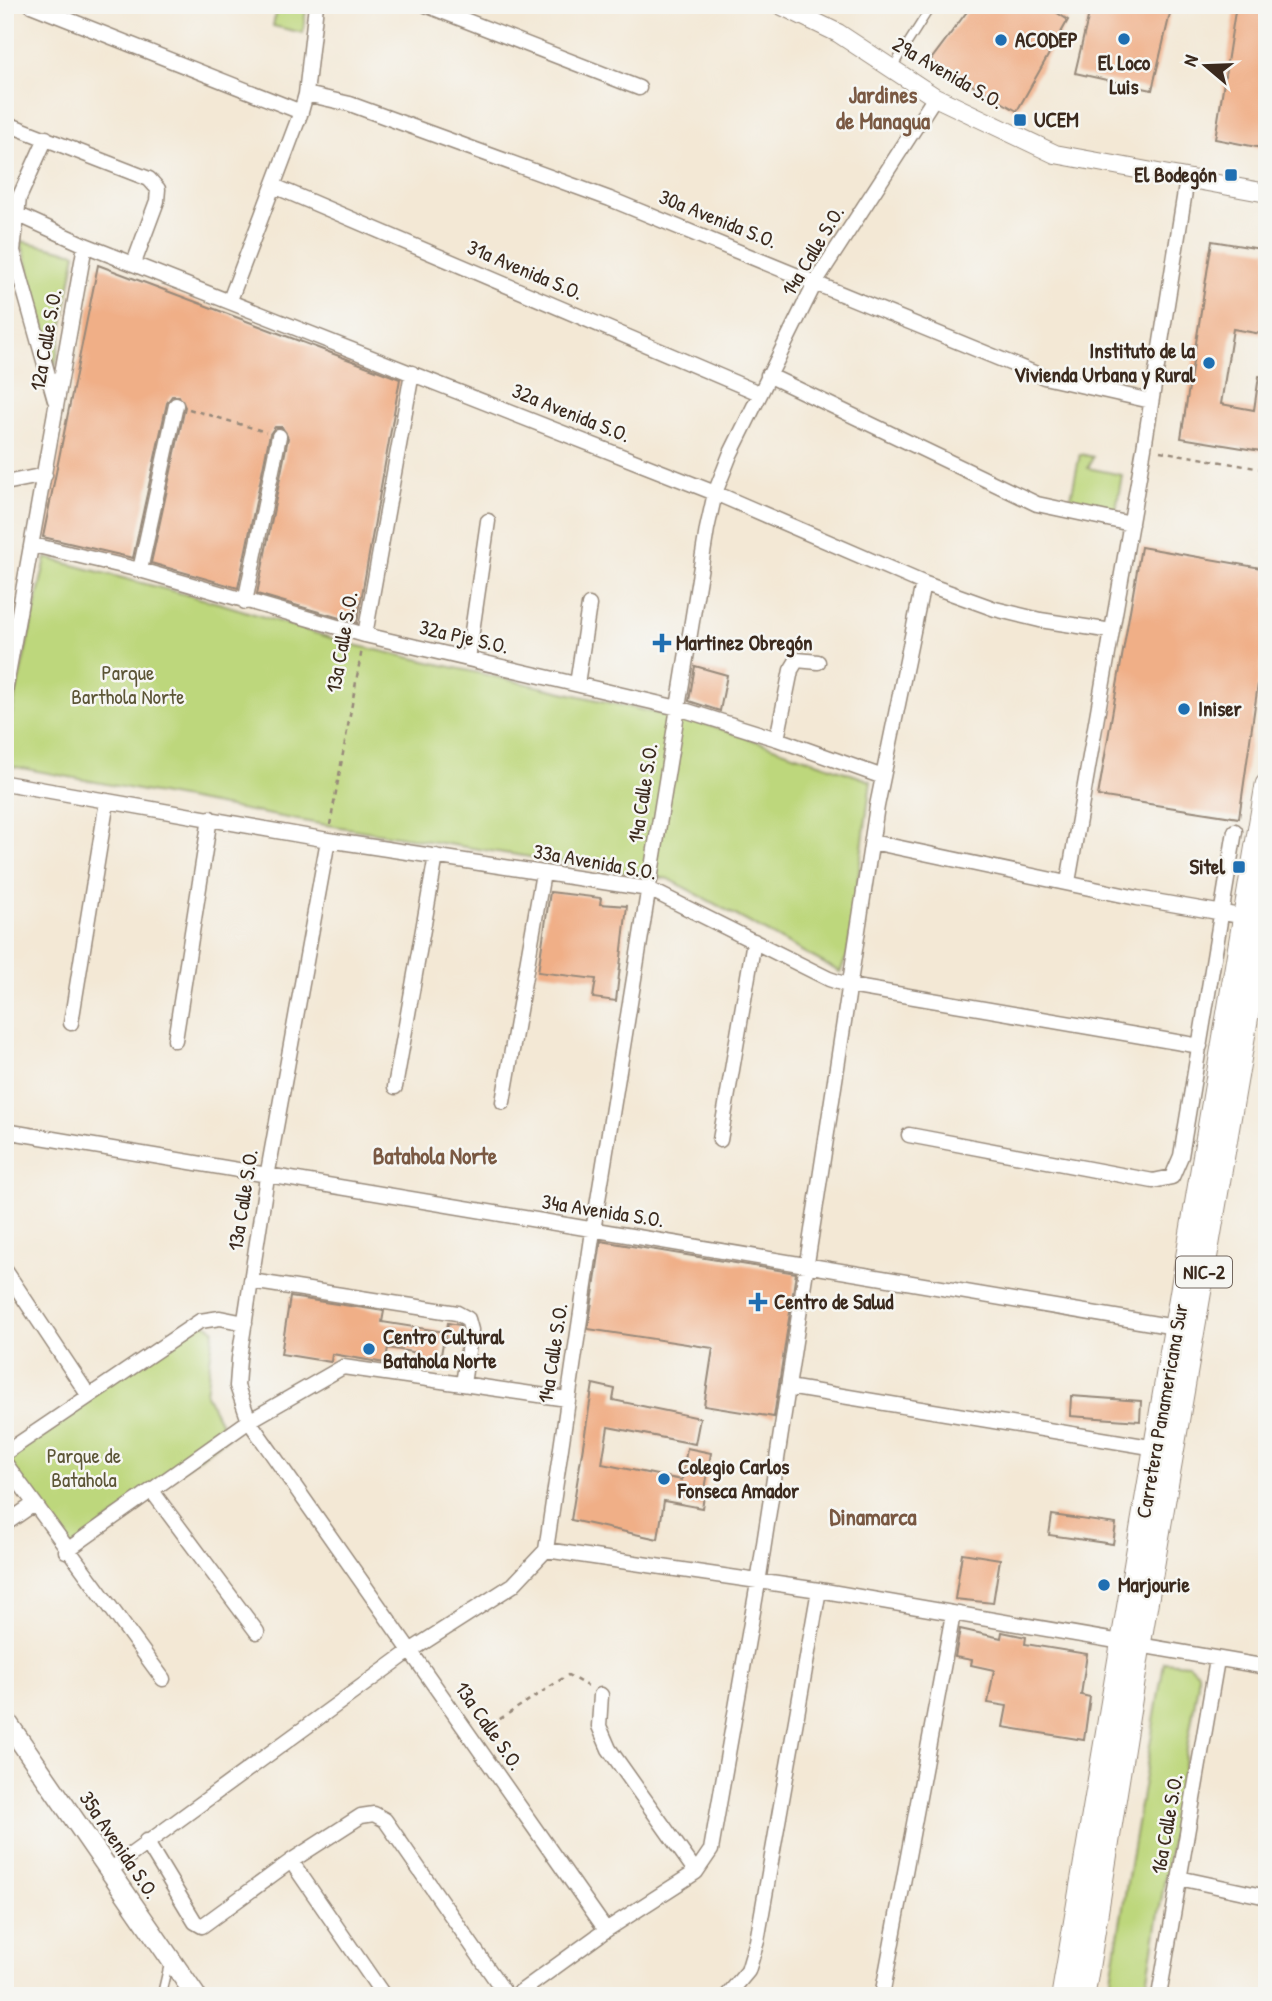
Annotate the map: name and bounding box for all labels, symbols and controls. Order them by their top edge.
place label: ACODEP [1015,25,1078,54]
street label: 29a Avenida S.O. [888,29,1009,116]
marker: El Loco Luis [1116,31,1132,47]
marker: ACODEP [993,32,1009,48]
north arrow [1170,32,1240,102]
place label: El Loco Luis [1098,48,1151,101]
text: N [1176,51,1204,69]
district label: Jardines de Managua [836,79,930,137]
place label: UCEM [1034,105,1079,134]
marker: UCEM [1012,112,1028,128]
place label: El Bodegón [1134,160,1217,190]
marker: El Bodegón [1223,167,1239,183]
street label: 30a Avenida S.O. [655,182,781,255]
street label: 14a Calle S.O. [774,200,851,301]
street label: 31a Avenida S.O. [463,232,587,307]
street label: 12a Calle S.O. [22,287,69,393]
place label: Instituto de la Vivienda Urbana y Rural [1014,336,1196,390]
marker: Instituto de la Vivienda Urbana y Rural [1201,355,1217,371]
street label: 32a Avenida S.O. [508,376,635,449]
street label: 13a Calle S.O. [318,589,365,695]
street label: 32a Pje S.O. [417,612,512,661]
place label: Martinez Obregón [676,628,812,658]
marker: Martinez Obregón [654,635,670,651]
park label: Parque Barthola Norte [71,658,185,711]
place label: Iniser [1198,694,1243,723]
marker: Iniser [1176,701,1192,717]
street label: 14a Calle S.O. [620,741,665,845]
street label: 33a Avenida S.O. [531,836,659,887]
place label: Sitel [1189,852,1225,881]
marker: Sitel [1231,859,1247,875]
district label: Batahola Norte [373,1140,498,1171]
street label: 13a Calle S.O. [220,1147,265,1253]
street label: 34a Avenida S.O. [540,1187,666,1234]
road number: NIC-2 [1176,1256,1232,1288]
place label: Centro de Salud [774,1287,894,1316]
marker: Centro de Salud [748,1292,768,1312]
street label: 14a Calle S.O. [530,1301,575,1405]
street label: Carretera Panamericana Sur [1128,1301,1195,1521]
place label: Centro Cultural Batahola Norte [383,1322,504,1375]
marker: Centro Cultural Batahola Norte [361,1341,377,1357]
park label: Parque de Batahola [47,1441,121,1494]
place label: Colegio Carlos Fonseca Amador [677,1452,800,1505]
marker: Colegio Carlos Fonseca Amador [656,1471,672,1487]
district label: Dinamarca [830,1501,916,1532]
place label: Marjourie [1118,1570,1190,1599]
marker: Marjourie [1096,1577,1112,1593]
street label: 13a Calle S.O. [448,1675,531,1776]
street label: 16a Calle S.O. [1143,1771,1190,1876]
street label: 35a Avenida S.O. [73,1785,166,1904]

